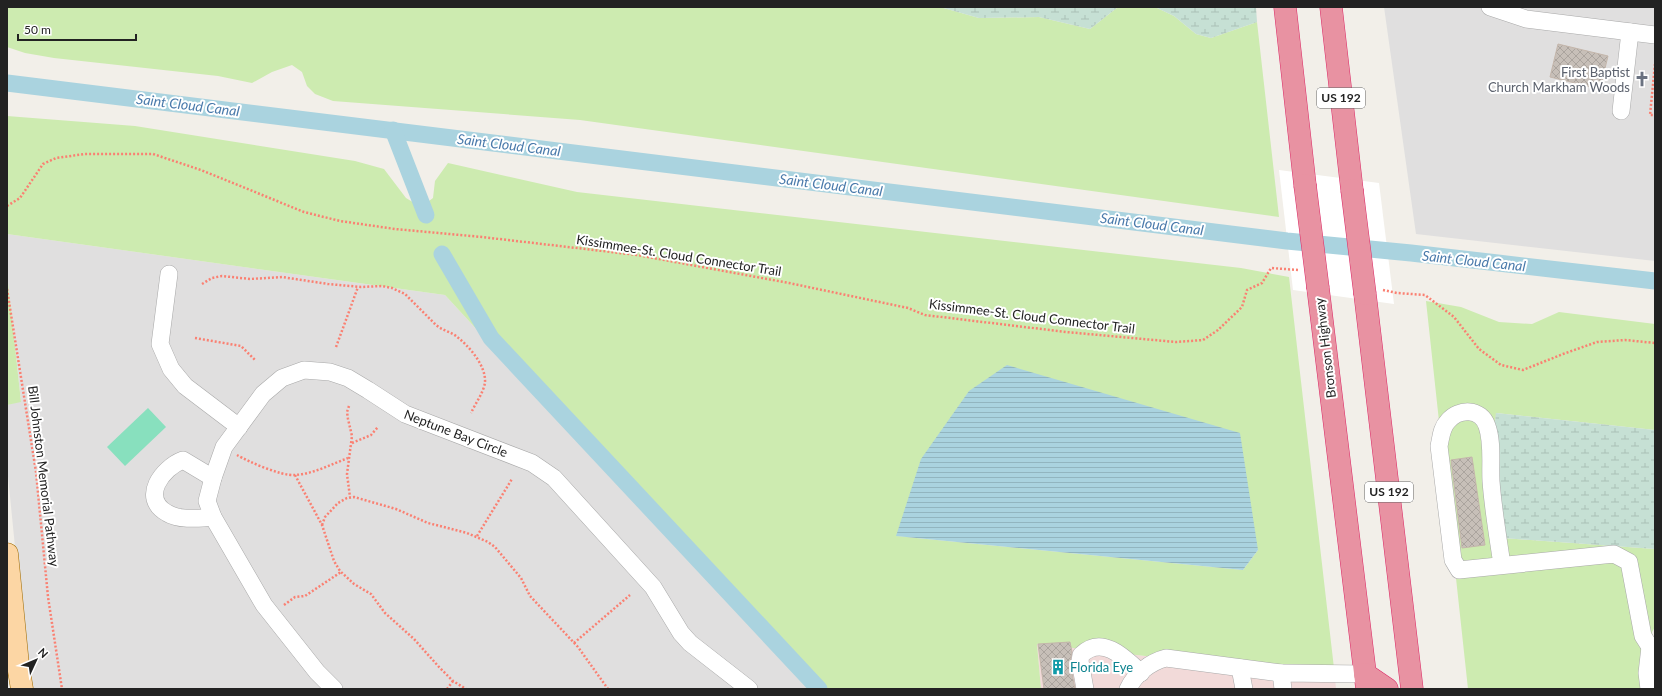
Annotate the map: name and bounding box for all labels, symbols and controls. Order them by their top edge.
scale bar [18,16,136,42]
text: 50 m [24,22,51,37]
place label: First Baptist Church Markham Woods [1488,64,1630,95]
church icon: First Baptist Church Markham Woods [1633,70,1651,88]
road number: US 192 [1317,88,1365,108]
water label: Saint Cloud Canal [136,90,241,119]
water label: Saint Cloud Canal [457,130,562,159]
water label: Saint Cloud Canal [779,170,884,199]
water label: Saint Cloud Canal [1100,209,1205,238]
street label: Kissimmee-St. Cloud Connector Trail [575,231,783,279]
water label: Saint Cloud Canal [1422,247,1527,274]
street label: Kissimmee-St. Cloud Connector Trail [928,295,1136,337]
street label: Bronson Highway [1311,297,1339,399]
street label: Bill Johnston Memorial Pathway [25,385,63,568]
street label: Neptune Bay Circle [402,406,510,460]
road number: US 192 [1365,482,1413,502]
north arrow [16,640,56,680]
text: N [36,645,51,660]
building icon: Florida Eye [1049,658,1067,676]
place label: Florida Eye [1070,659,1133,675]

